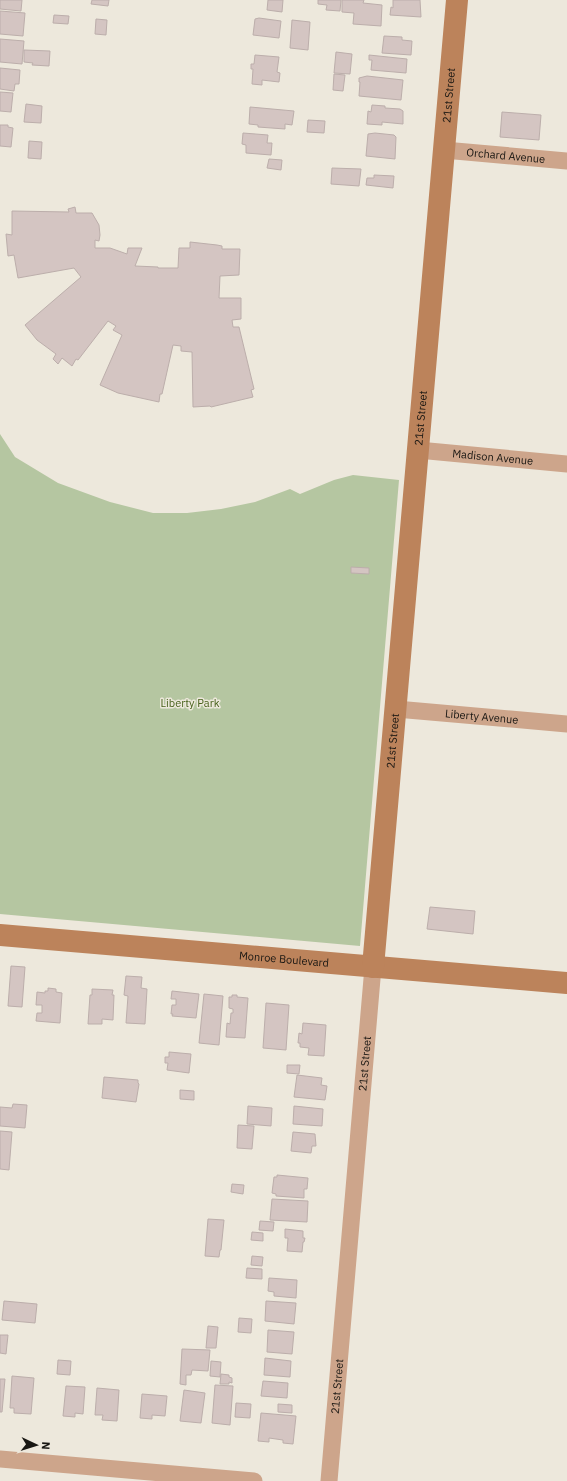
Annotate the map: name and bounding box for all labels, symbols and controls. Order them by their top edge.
street label: 21st Street [439,67,458,123]
street label: Orchard Avenue [466,145,546,166]
street label: 21st Street [411,390,430,446]
street label: Madison Avenue [452,446,534,468]
park label: Liberty Park [161,696,220,710]
street label: Liberty Avenue [444,706,519,727]
street label: 21st Street [383,713,402,769]
street label: Monroe Boulevard [238,948,330,970]
street label: 21st Street [355,1035,374,1092]
street label: 21st Street [328,1358,346,1414]
north arrow [16,1425,56,1465]
text: N [39,1441,53,1450]

